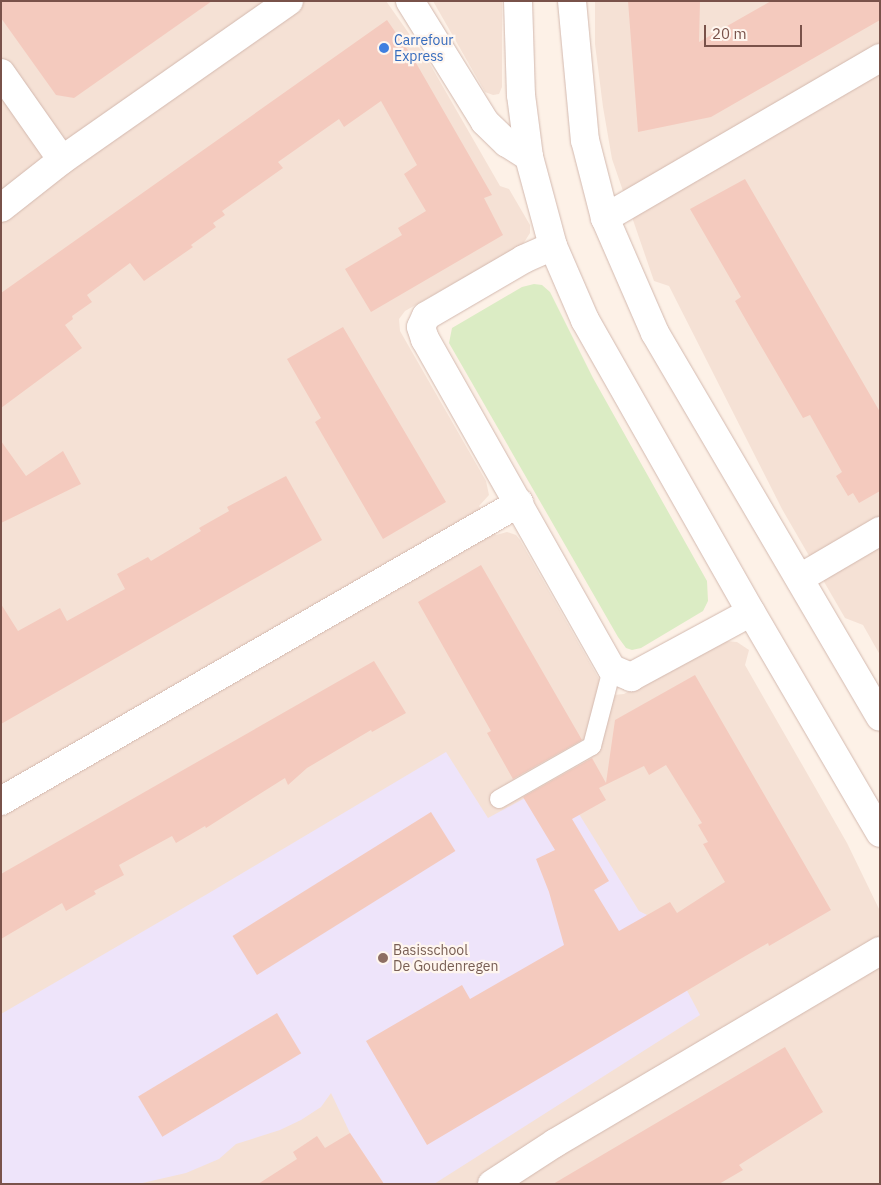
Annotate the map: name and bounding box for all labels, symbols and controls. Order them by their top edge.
scale bar [706,15,804,47]
text: 20 m [712,24,747,43]
place label: Carrefour Express [394,32,453,64]
marker: Carrefour Express [378,42,390,54]
place label: Basisschool De Goudenregen [393,942,498,974]
marker: Basisschool De Goudenregen [377,952,389,964]

